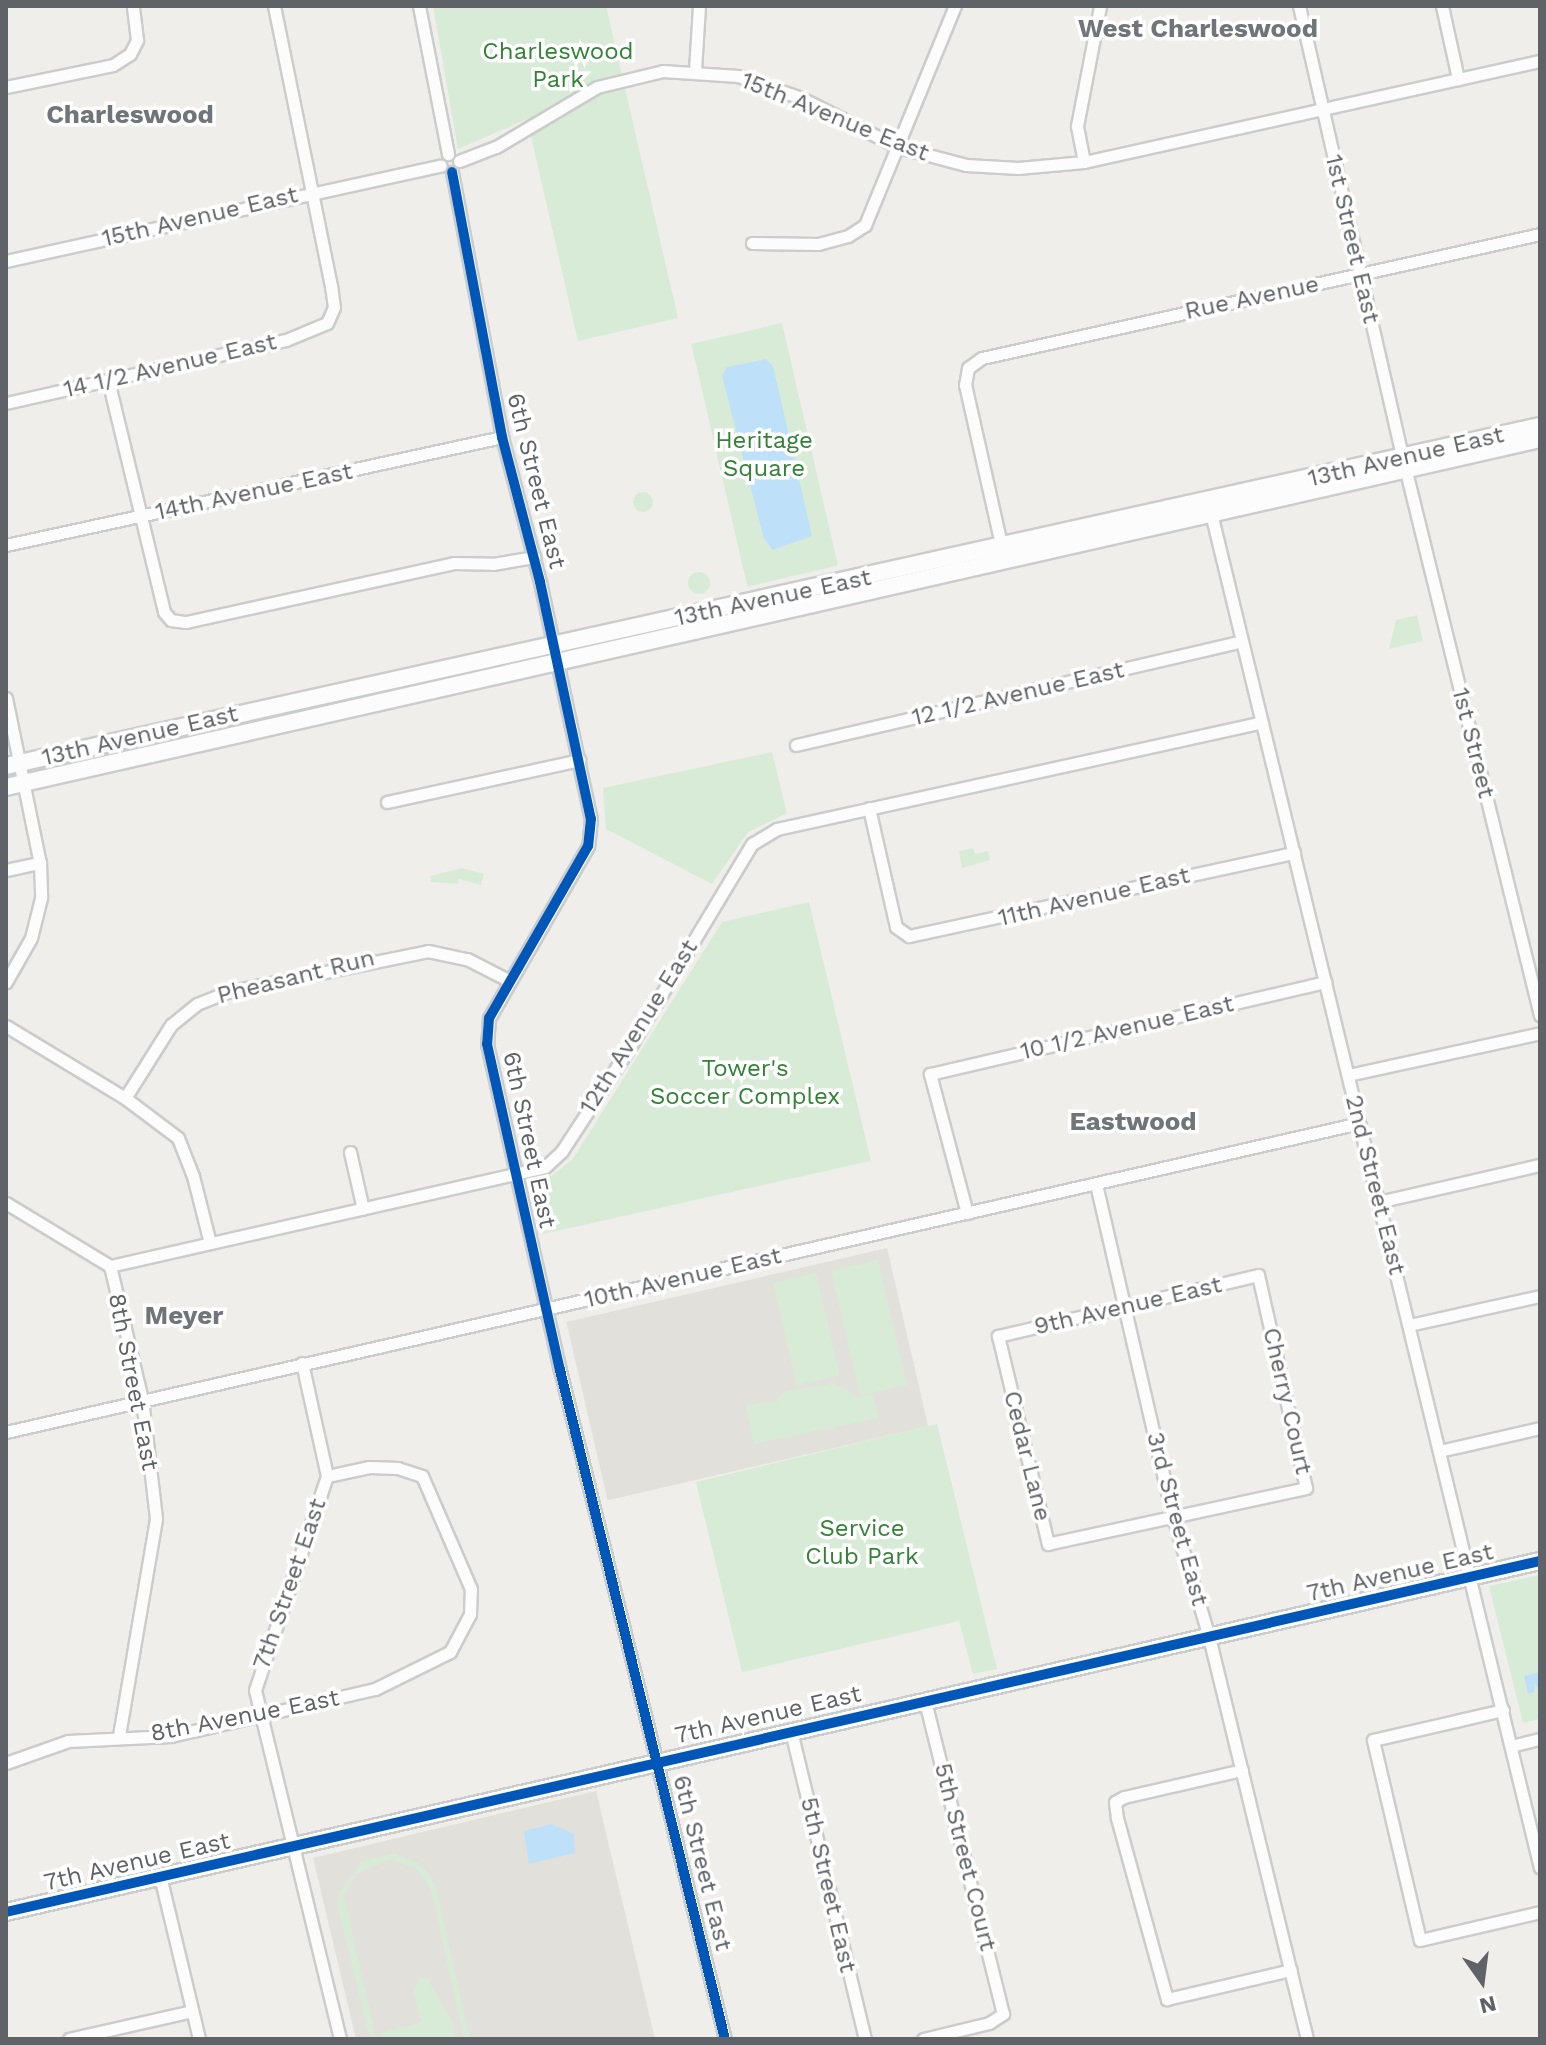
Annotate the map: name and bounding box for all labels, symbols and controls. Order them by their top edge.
district label: West Charleswood [1078,13,1318,45]
park label: Charleswood Park [482,38,634,94]
street label: 15th Avenue East [736,66,934,168]
district label: Charleswood [46,99,214,131]
street label: 1st Street East [1319,152,1385,326]
street label: 15th Avenue East [99,180,301,254]
street label: Rue Avenue [1182,270,1322,326]
street label: 14 1/2 Avenue East [60,327,280,405]
street label: 6th Street East [500,390,572,572]
street label: 13th Avenue East [1305,420,1507,494]
park label: Heritage Square [715,427,813,483]
street label: 14th Avenue East [152,457,356,527]
street label: 13th Avenue East [672,563,874,633]
street label: 12 1/2 Avenue East [908,655,1128,733]
street label: 1st Street [1445,685,1501,801]
street label: 13th Avenue East [39,699,241,773]
street label: 11th Avenue East [995,861,1193,933]
street label: 12th Avenue East [573,934,705,1120]
street label: Pheasant Run [214,943,378,1011]
street label: 10 1/2 Avenue East [1017,989,1237,1067]
street label: 6th Street East [496,1049,562,1231]
park label: Tower's Soccer Complex [650,1055,840,1111]
street label: 2nd Street East [1339,1092,1411,1278]
district label: Eastwood [1069,1106,1197,1138]
street label: 10th Avenue East [581,1241,785,1315]
street label: 9th Avenue East [1031,1270,1225,1342]
street label: 8th Street East [102,1291,164,1473]
district label: Meyer [145,1300,223,1332]
street label: Cherry Court [1256,1325,1318,1477]
street label: Cedar Lane [997,1388,1057,1524]
street label: 3rd Street East [1140,1429,1214,1609]
street label: 7th Street East [247,1495,333,1673]
park label: Service Club Park [805,1515,919,1571]
street label: 7th Avenue East [1304,1537,1496,1609]
street label: 7th Avenue East [672,1679,864,1751]
street label: 8th Avenue East [148,1683,342,1749]
street label: 5th Street Court [928,1760,1002,1954]
street label: 6th Street East [666,1772,738,1954]
street label: 5th Street East [794,1795,862,1975]
street label: 7th Avenue East [41,1826,233,1898]
north arrow [1442,1941,1522,2021]
text: N [1477,1991,1499,2019]

